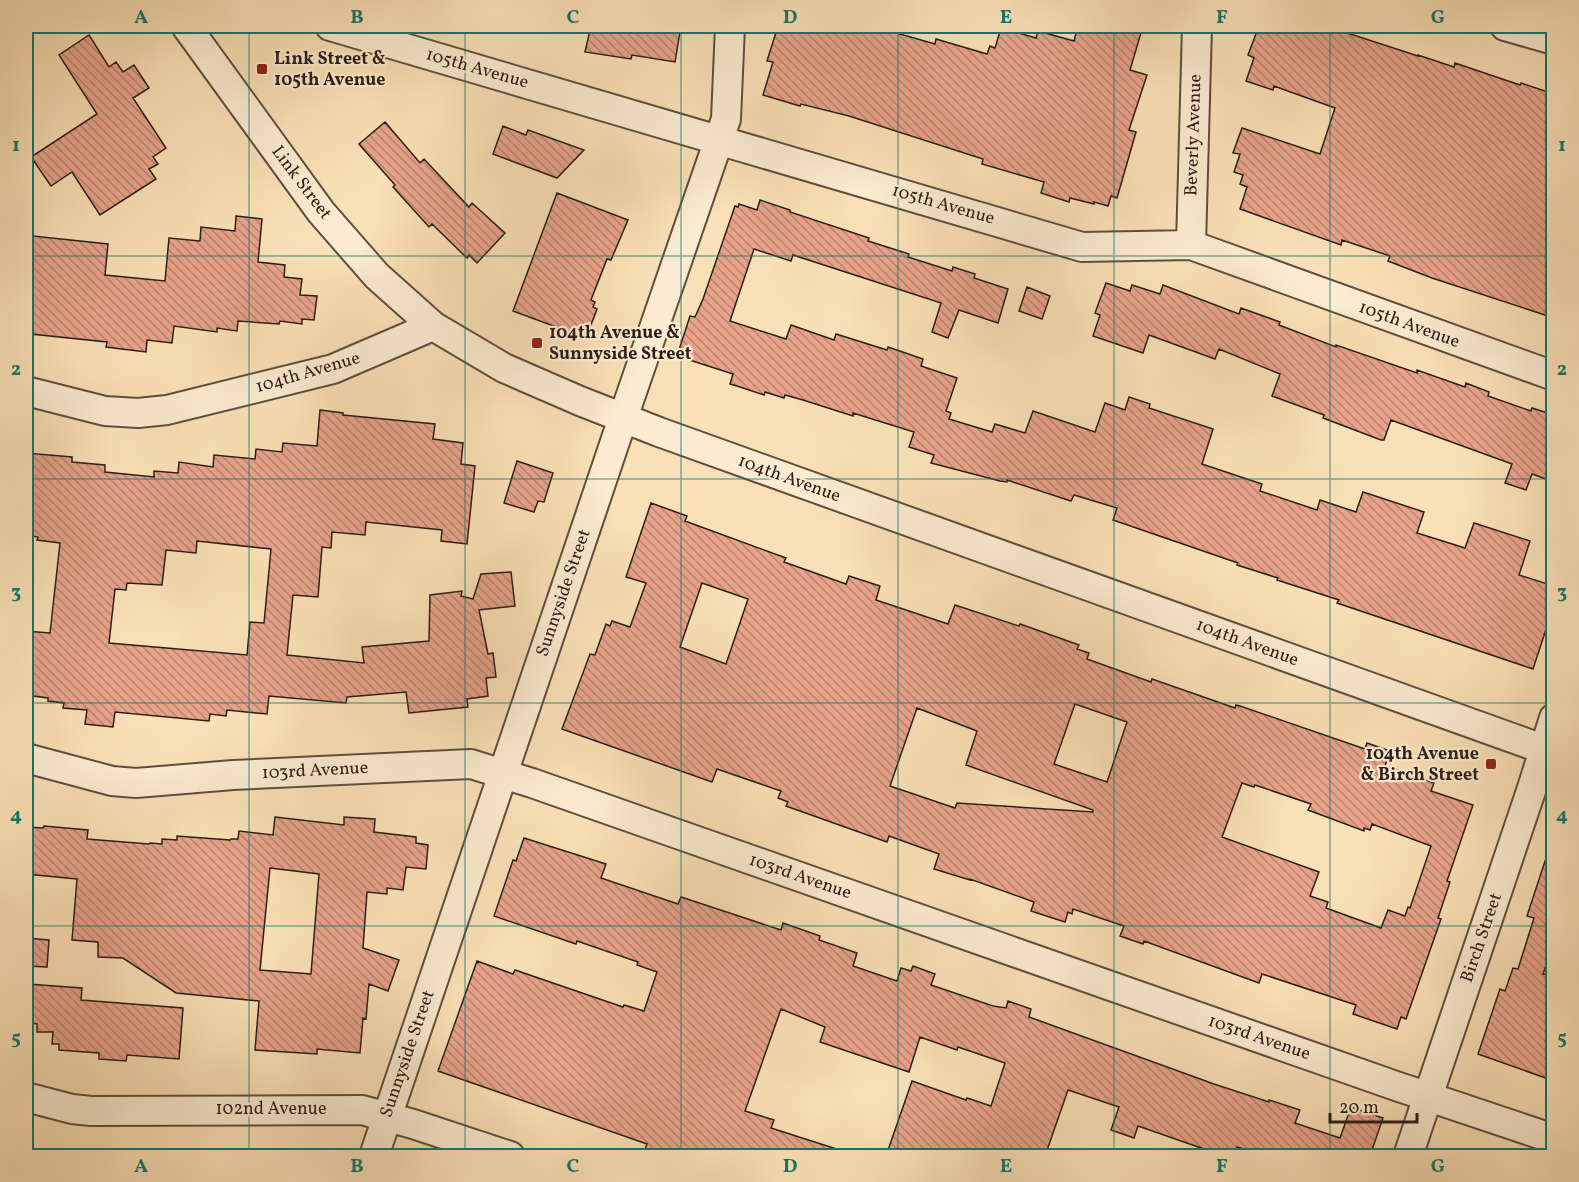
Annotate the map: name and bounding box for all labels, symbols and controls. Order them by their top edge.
text: A [134,4,148,32]
text: B [350,4,364,32]
text: C [567,4,580,32]
text: D [783,4,797,32]
text: E [1000,4,1012,32]
text: F [1216,4,1228,32]
text: G [1431,4,1445,32]
street label: 105th Avenue [423,42,531,96]
place label: Link Street & 105th Avenue [274,47,386,93]
marker: Link Street & 105th Avenue [255,62,269,76]
street label: Beverly Avenue [1179,74,1209,196]
text: 1 [12,132,20,160]
text: 1 [1558,132,1566,160]
street label: Link Street [265,141,337,225]
street label: 105th Avenue [889,178,997,232]
street label: 105th Avenue [1355,295,1463,355]
place label: 104th Avenue & Sunnyside Street [549,321,692,367]
marker: 104th Avenue & Sunnyside Street [530,336,544,350]
street label: 104th Avenue [253,346,363,400]
text: 2 [11,356,21,384]
text: 2 [1557,356,1567,384]
street label: 104th Avenue [734,449,844,509]
street label: Sunnyside Street [531,526,597,660]
text: 3 [11,579,21,607]
text: 3 [1557,579,1567,607]
street label: 104th Avenue [1192,613,1302,673]
place label: 104th Avenue & Birch Street [1360,742,1479,788]
street label: 103rd Avenue [261,756,369,786]
marker: 104th Avenue & Birch Street [1484,757,1498,771]
text: 4 [10,802,22,830]
text: 4 [1556,802,1568,830]
street label: 103rd Avenue [745,848,855,906]
street label: Birch Street [1455,890,1509,986]
street label: Sunnyside Street [375,987,441,1121]
street label: 103rd Avenue [1204,1009,1314,1067]
text: 5 [11,1025,21,1053]
text: 5 [1557,1025,1567,1053]
scale bar [1330,1086,1417,1124]
text: 20 m [1339,1096,1379,1121]
street label: 102nd Avenue [216,1097,326,1122]
text: A [134,1153,148,1181]
text: B [350,1153,364,1181]
text: C [567,1153,580,1181]
text: D [783,1153,797,1181]
text: E [1000,1153,1012,1181]
text: F [1216,1153,1228,1181]
text: G [1431,1153,1445,1181]

